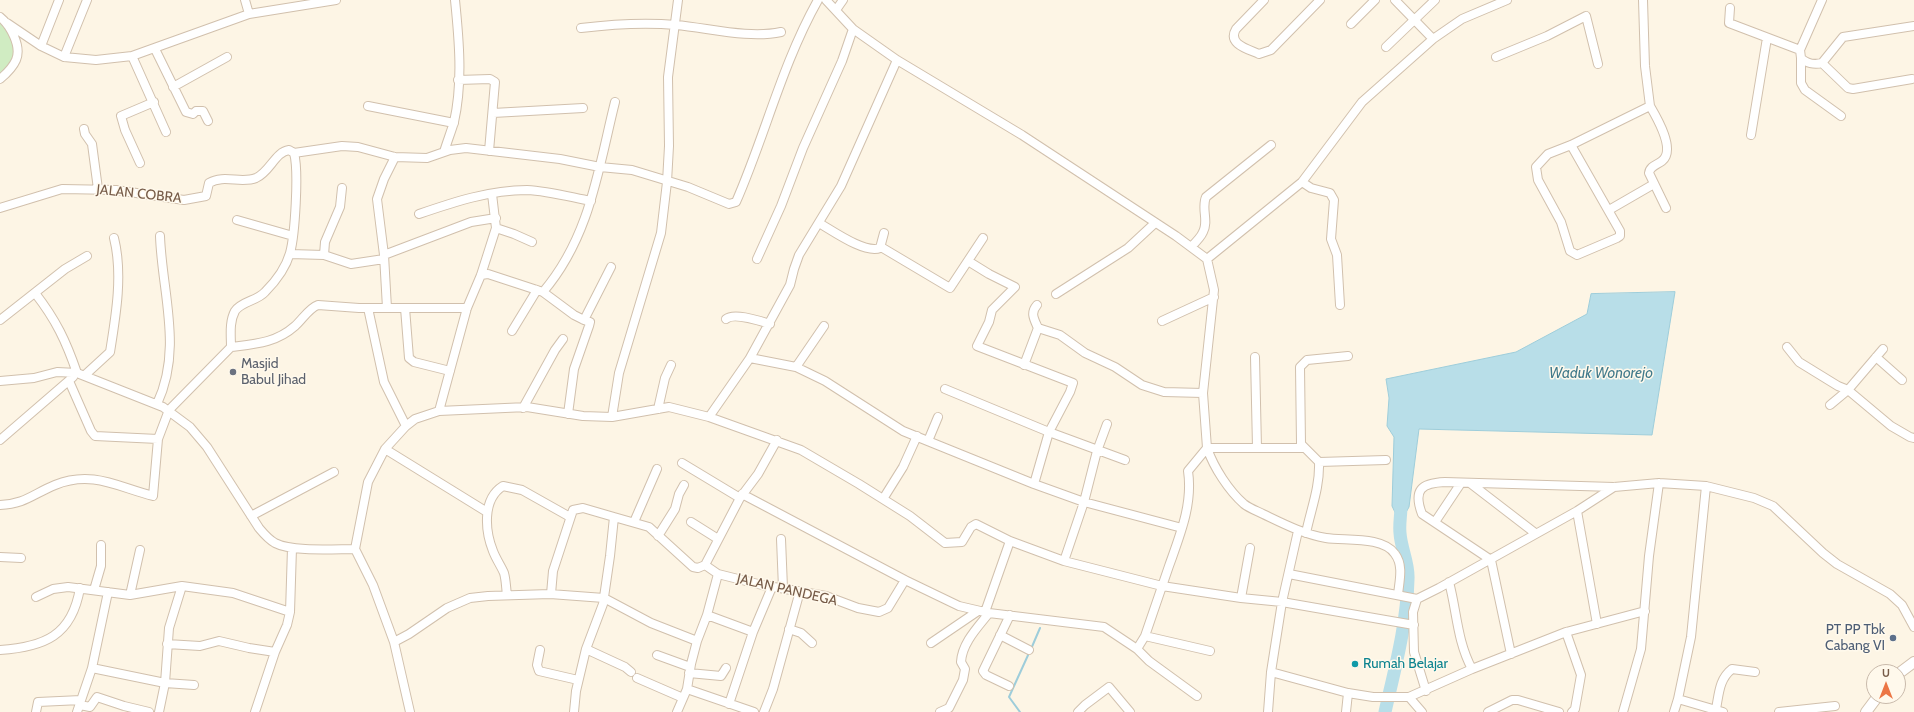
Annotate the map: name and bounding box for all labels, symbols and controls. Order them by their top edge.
street label: JALAN COBRA [96,181,182,207]
place label: Masjid Babul Jihad [241,356,306,388]
water label: Waduk Wonorejo [1549,365,1653,383]
marker: Masjid Babul Jihad [228,367,238,377]
street label: JALAN PANDEGA [735,570,839,610]
place label: PT PP Tbk Cabang VI [1825,622,1885,654]
marker: PT PP Tbk Cabang VI [1888,633,1898,643]
place label: Rumah Belajar [1363,656,1448,672]
marker: Rumah Belajar [1350,659,1360,669]
north arrow [1866,664,1906,704]
text: U [1882,666,1890,680]

